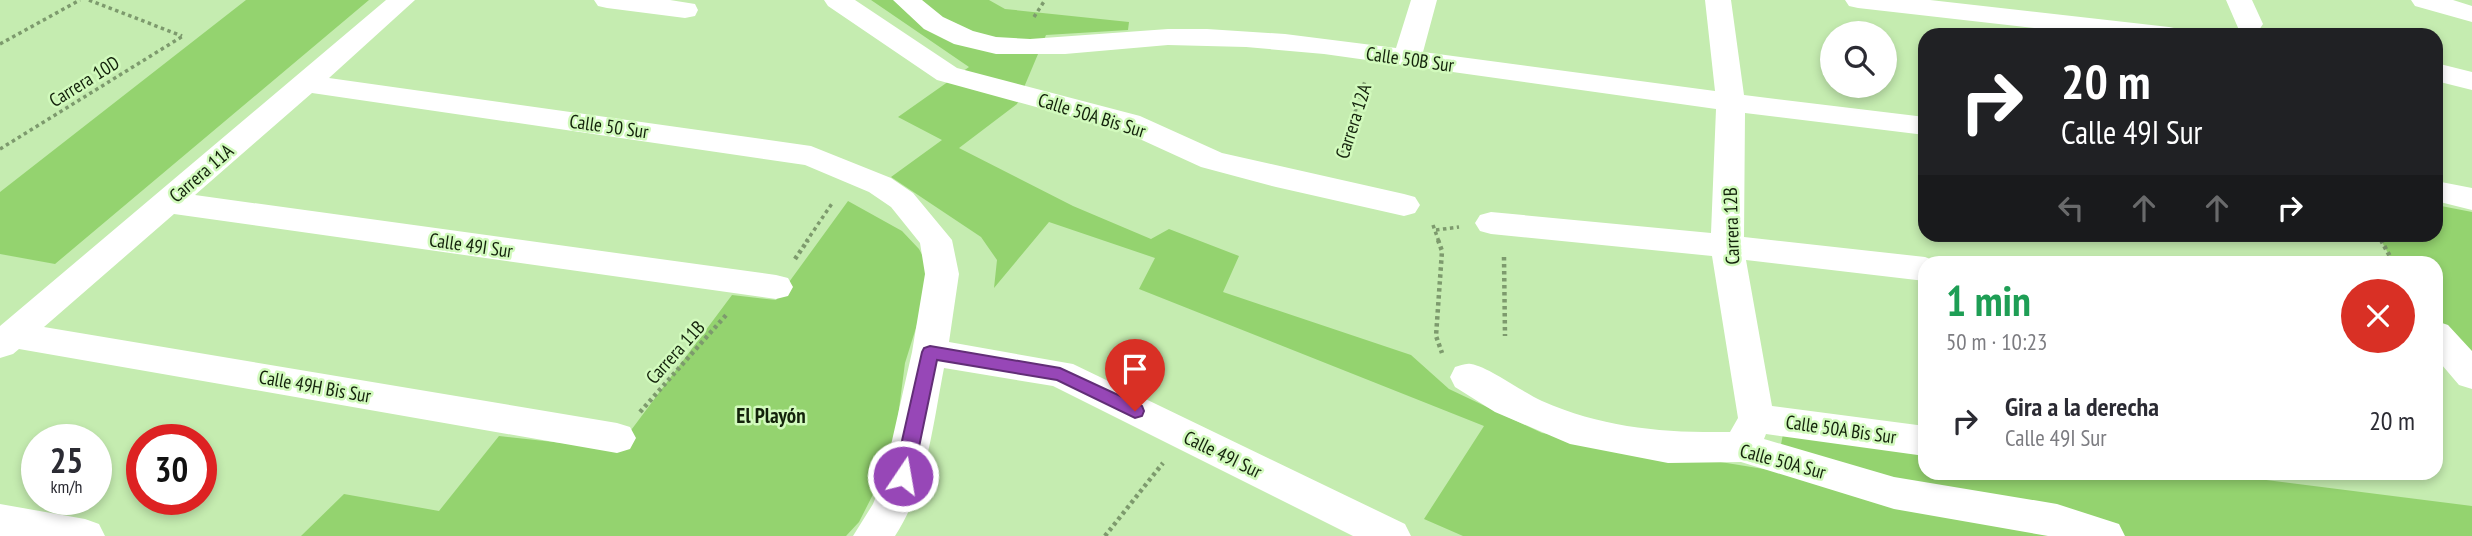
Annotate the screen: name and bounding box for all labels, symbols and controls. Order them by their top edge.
map controls [1820,21,1897,98]
button: search [1820,21,1897,98]
street label: Calle 50B Sur [1365,41,1456,77]
text: 20 m [2061,49,2150,113]
street label: Carrera 10D [44,50,124,112]
icon: right [1946,56,2037,147]
street label: Carrera 12A [1330,81,1376,161]
street label: Calle 50A Bis Sur [1035,87,1150,143]
street label: Calle 50 Sur [568,109,651,144]
text: Calle 49I Sur [2061,111,2202,153]
street label: Carrera 11A [164,139,238,207]
street label: Carrera 12B [1718,187,1744,265]
icon: left [2052,189,2090,227]
icon: ahead [2125,189,2163,227]
icon: ahead [2198,189,2236,227]
icon: right [2271,189,2309,227]
street label: Calle 49I Sur [428,227,515,263]
text: 1 min [1946,273,2031,328]
button: close [2341,279,2415,353]
street label: Carrera 11B [640,315,710,389]
text: 50 m · 10:23 [1946,327,2047,356]
pin [1105,339,1165,411]
icon: arrive [1116,350,1154,388]
street label: Calle 49H Bis Sur [257,364,374,408]
text: Gira a la derecha [2005,390,2159,423]
district label: El Playón [736,402,806,429]
icon: right [1946,402,1984,440]
text: 20 m [2369,404,2415,437]
street label: Calle 50A Bis Sur [1784,409,1899,449]
text: Calle 49I Sur [2005,423,2107,452]
speed limit sign: 30 [126,424,217,515]
street label: Calle 49I Sur [1180,425,1267,484]
text: 25 [50,437,83,483]
street label: Calle 50A Sur [1737,438,1829,484]
position arrow [866,439,940,513]
text: km/h [51,475,82,498]

